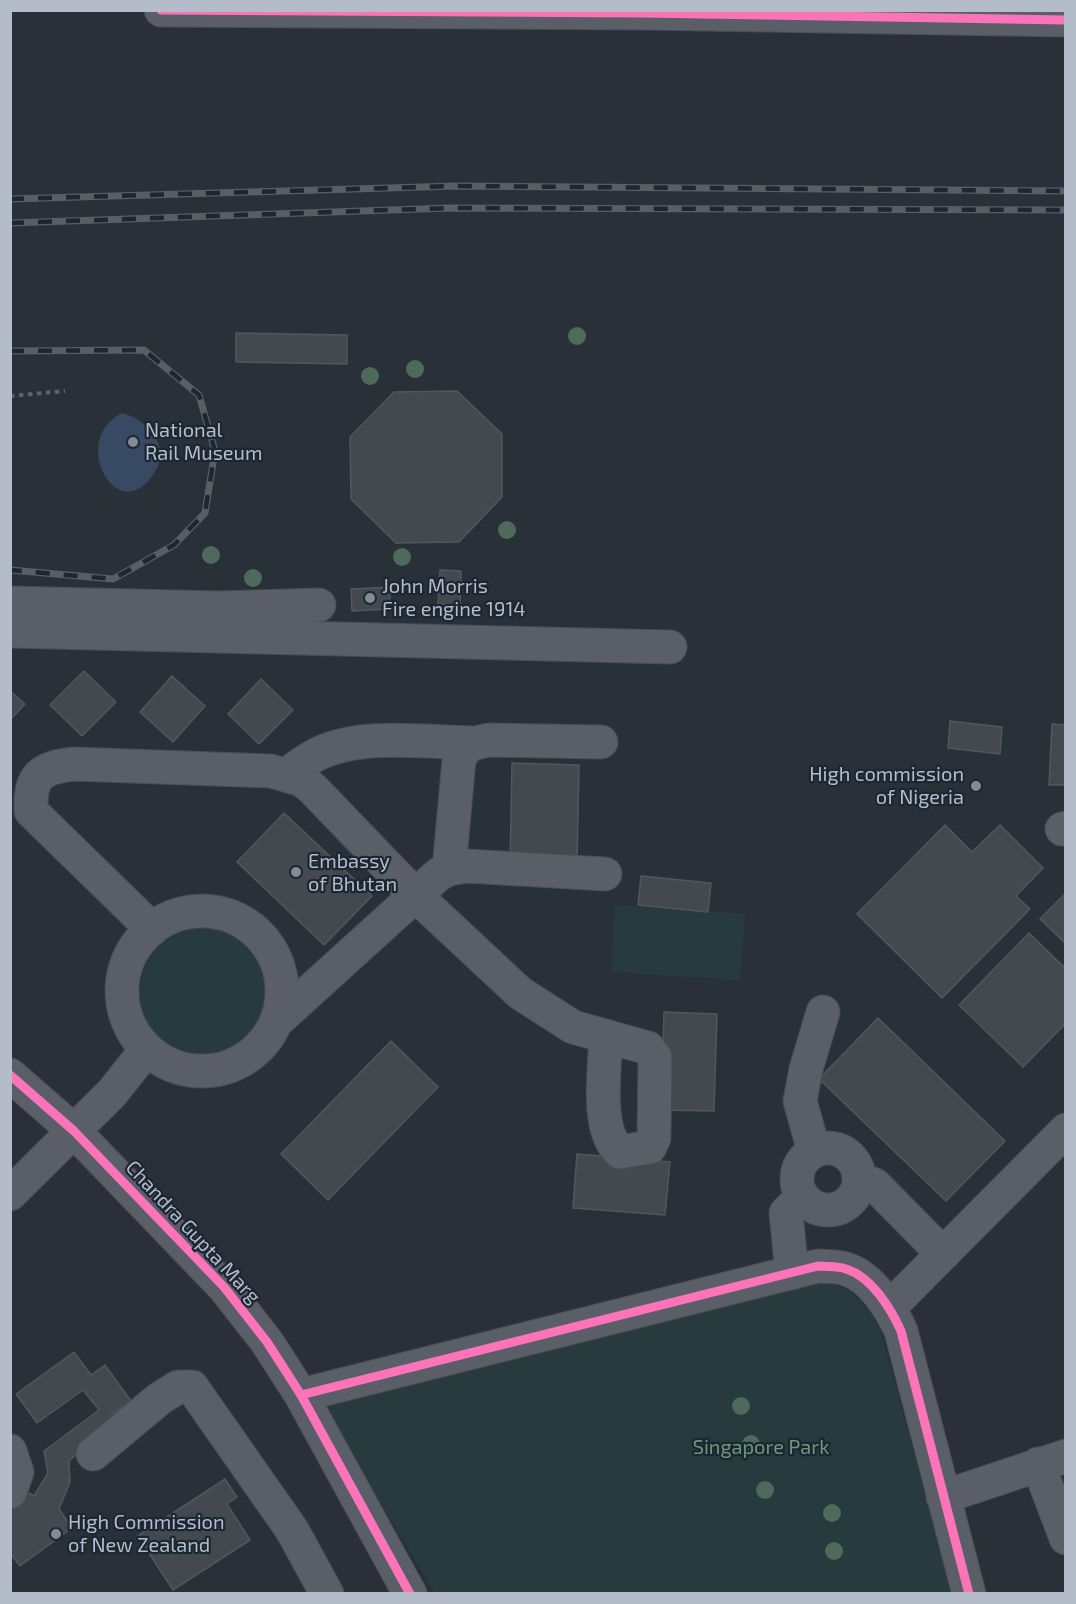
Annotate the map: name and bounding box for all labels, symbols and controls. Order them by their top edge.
place label: National Rail Museum [145,418,262,465]
marker: National Rail Museum [126,435,140,449]
place label: John Morris Fire engine 1914 [382,574,526,621]
marker: John Morris Fire engine 1914 [363,591,377,605]
place label: High commission of Nigeria [809,762,964,809]
marker: High commission of Nigeria [969,779,983,793]
place label: Embassy of Bhutan [308,849,397,896]
marker: Embassy of Bhutan [289,865,303,879]
street label: Chandra Gupta Marg [121,1156,265,1308]
park label: Singapore Park [693,1435,829,1459]
place label: High Commission of New Zealand [68,1510,225,1557]
marker: High Commission of New Zealand [49,1527,63,1541]

